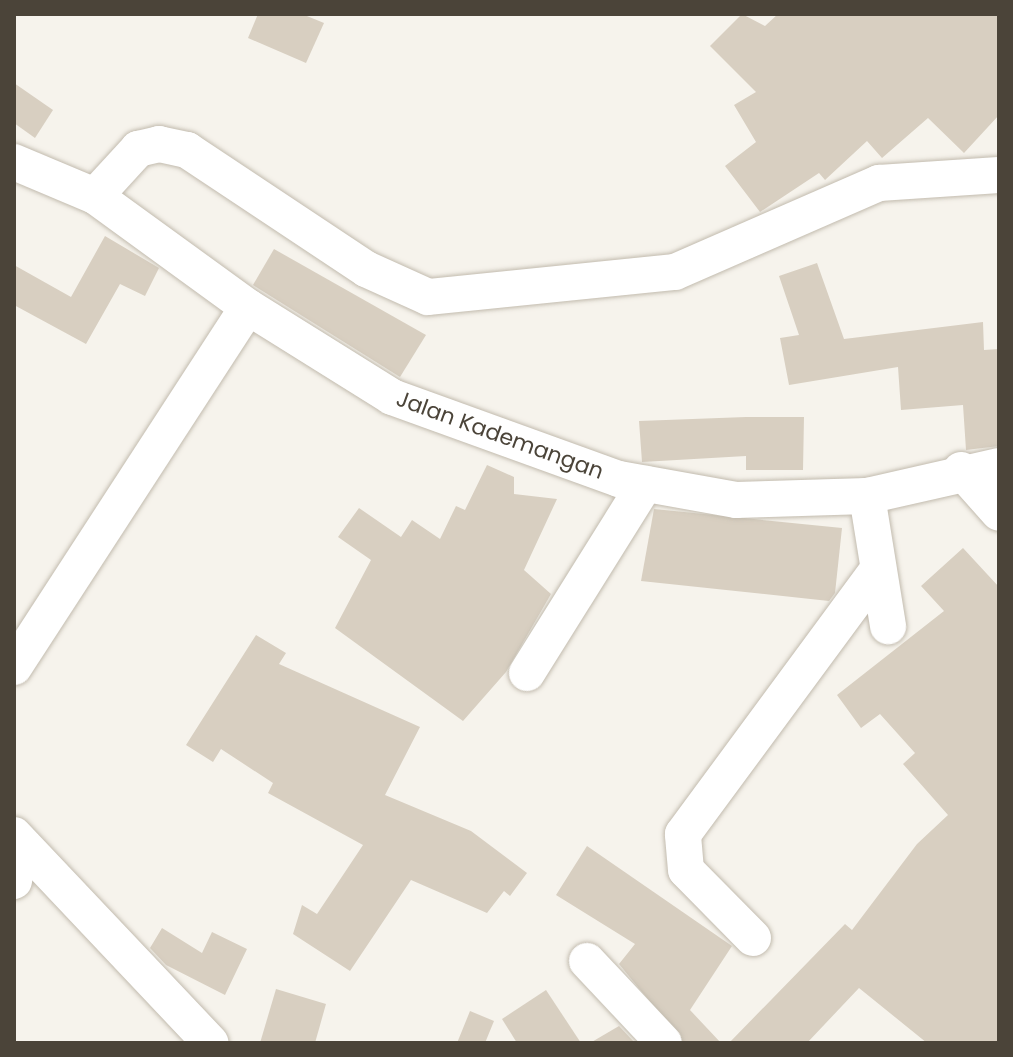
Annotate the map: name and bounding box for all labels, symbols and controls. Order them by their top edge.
street label: Jalan Kademangan [393,385,607,485]

